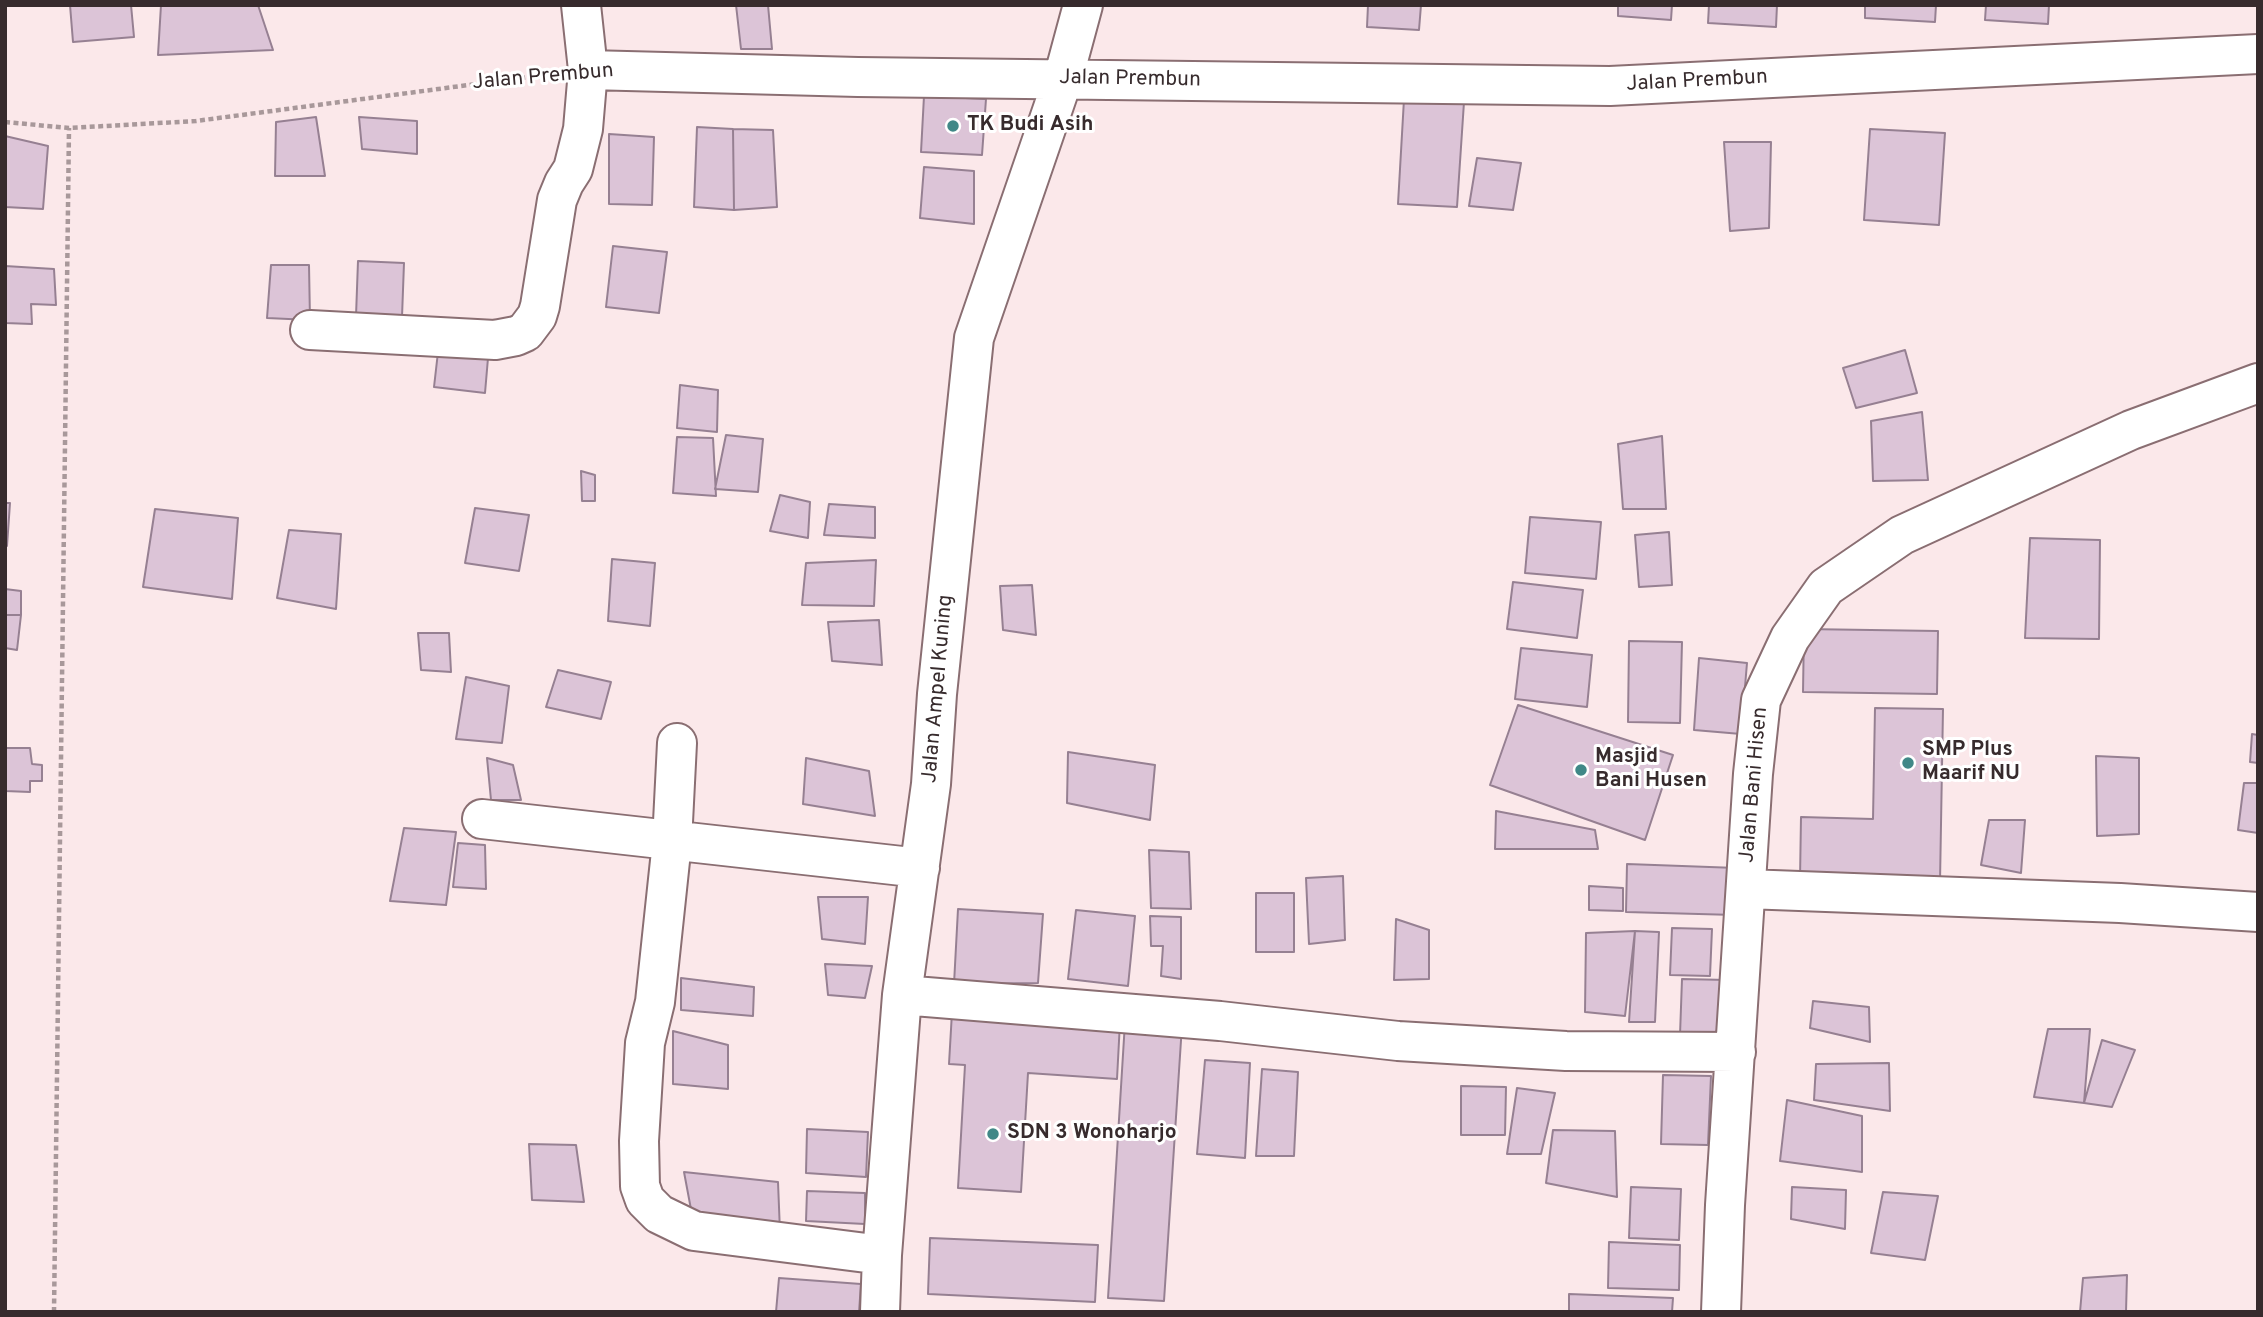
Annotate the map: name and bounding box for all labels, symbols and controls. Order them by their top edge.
street label: Jalan Prembun [471,59,615,97]
street label: Jalan Prembun [1059,66,1201,94]
street label: Jalan Prembun [1626,66,1768,98]
place label: TK Budi Asih [967,113,1093,139]
marker: TK Budi Asih [945,118,961,134]
street label: Jalan Ampel Kuning [918,594,960,784]
street label: Jalan Bani Hisen [1736,706,1774,864]
place label: SMP Plus Maarif NU [1922,738,2020,788]
place label: Masjid Bani Husen [1595,745,1707,795]
marker: SMP Plus Maarif NU [1900,755,1916,771]
marker: Masjid Bani Husen [1573,762,1589,778]
place label: SDN 3 Wonoharjo [1007,1121,1177,1147]
marker: SDN 3 Wonoharjo [985,1126,1001,1142]

